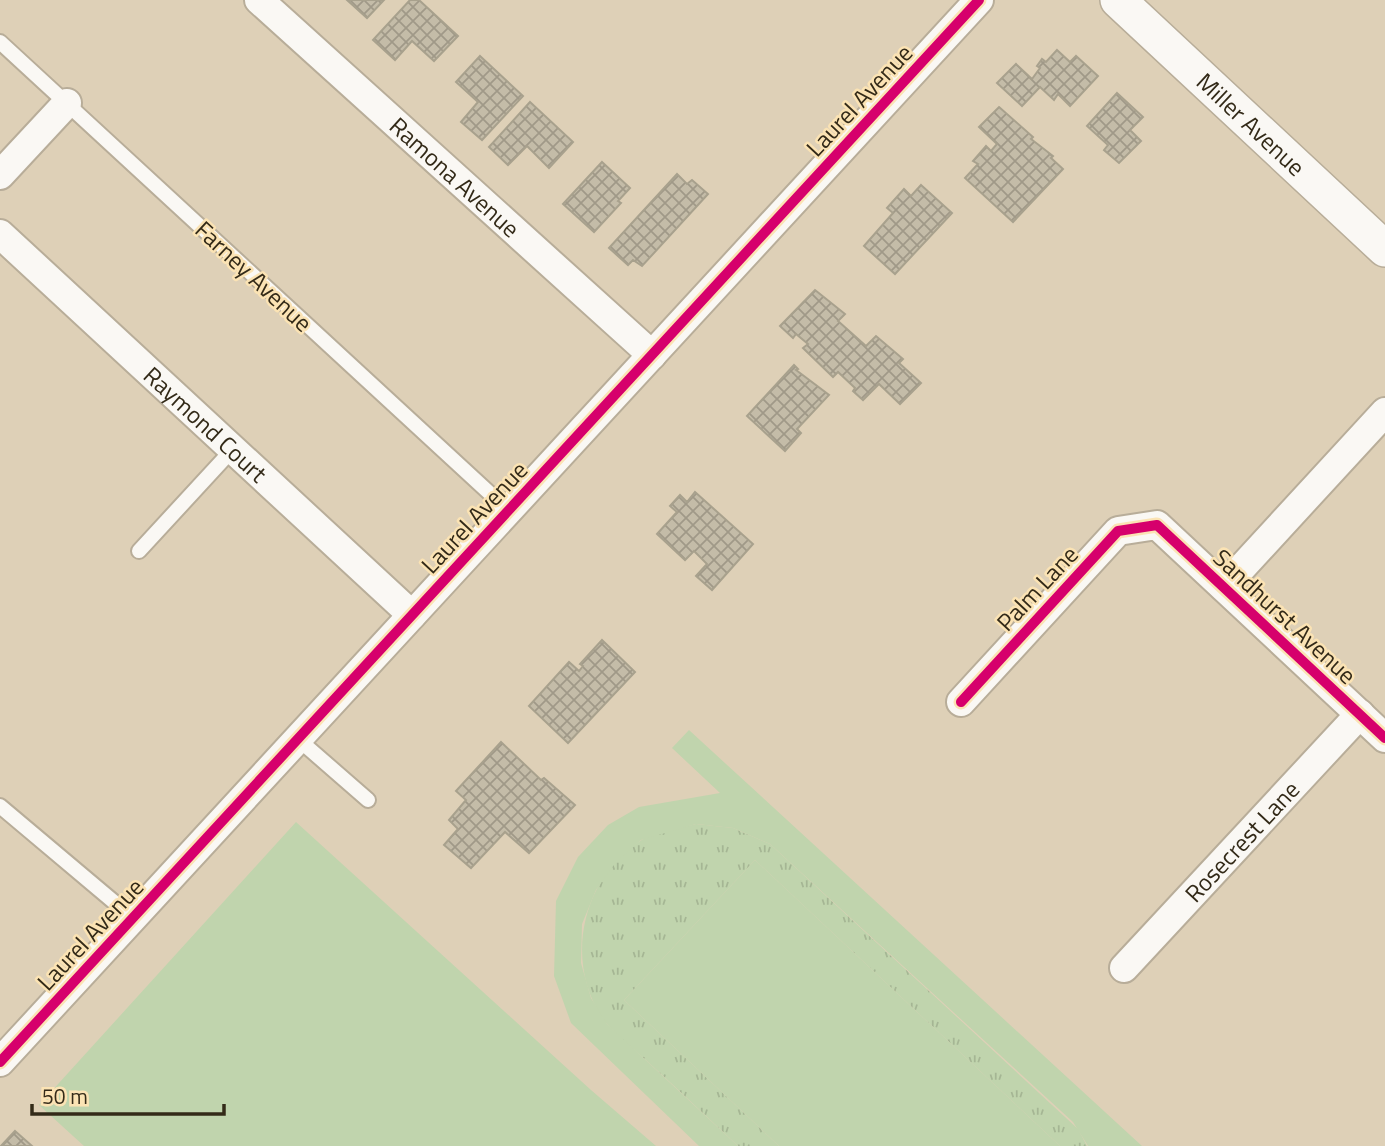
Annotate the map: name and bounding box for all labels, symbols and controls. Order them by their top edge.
street label: Laurel Avenue [797,36,921,164]
street label: Miller Avenue [1189,64,1314,184]
street label: Ramona Avenue [382,108,528,246]
street label: Farney Avenue [187,212,321,340]
street label: Raymond Court [136,358,276,491]
street label: Laurel Avenue [412,453,536,581]
street label: Palm Lane [988,537,1086,639]
street label: Sandhurst Avenue [1205,540,1365,692]
street label: Rosecrest Lane [1176,772,1308,910]
street label: Laurel Avenue [28,870,152,998]
scale bar [32,1072,224,1116]
text: 50 m [42,1080,88,1112]

